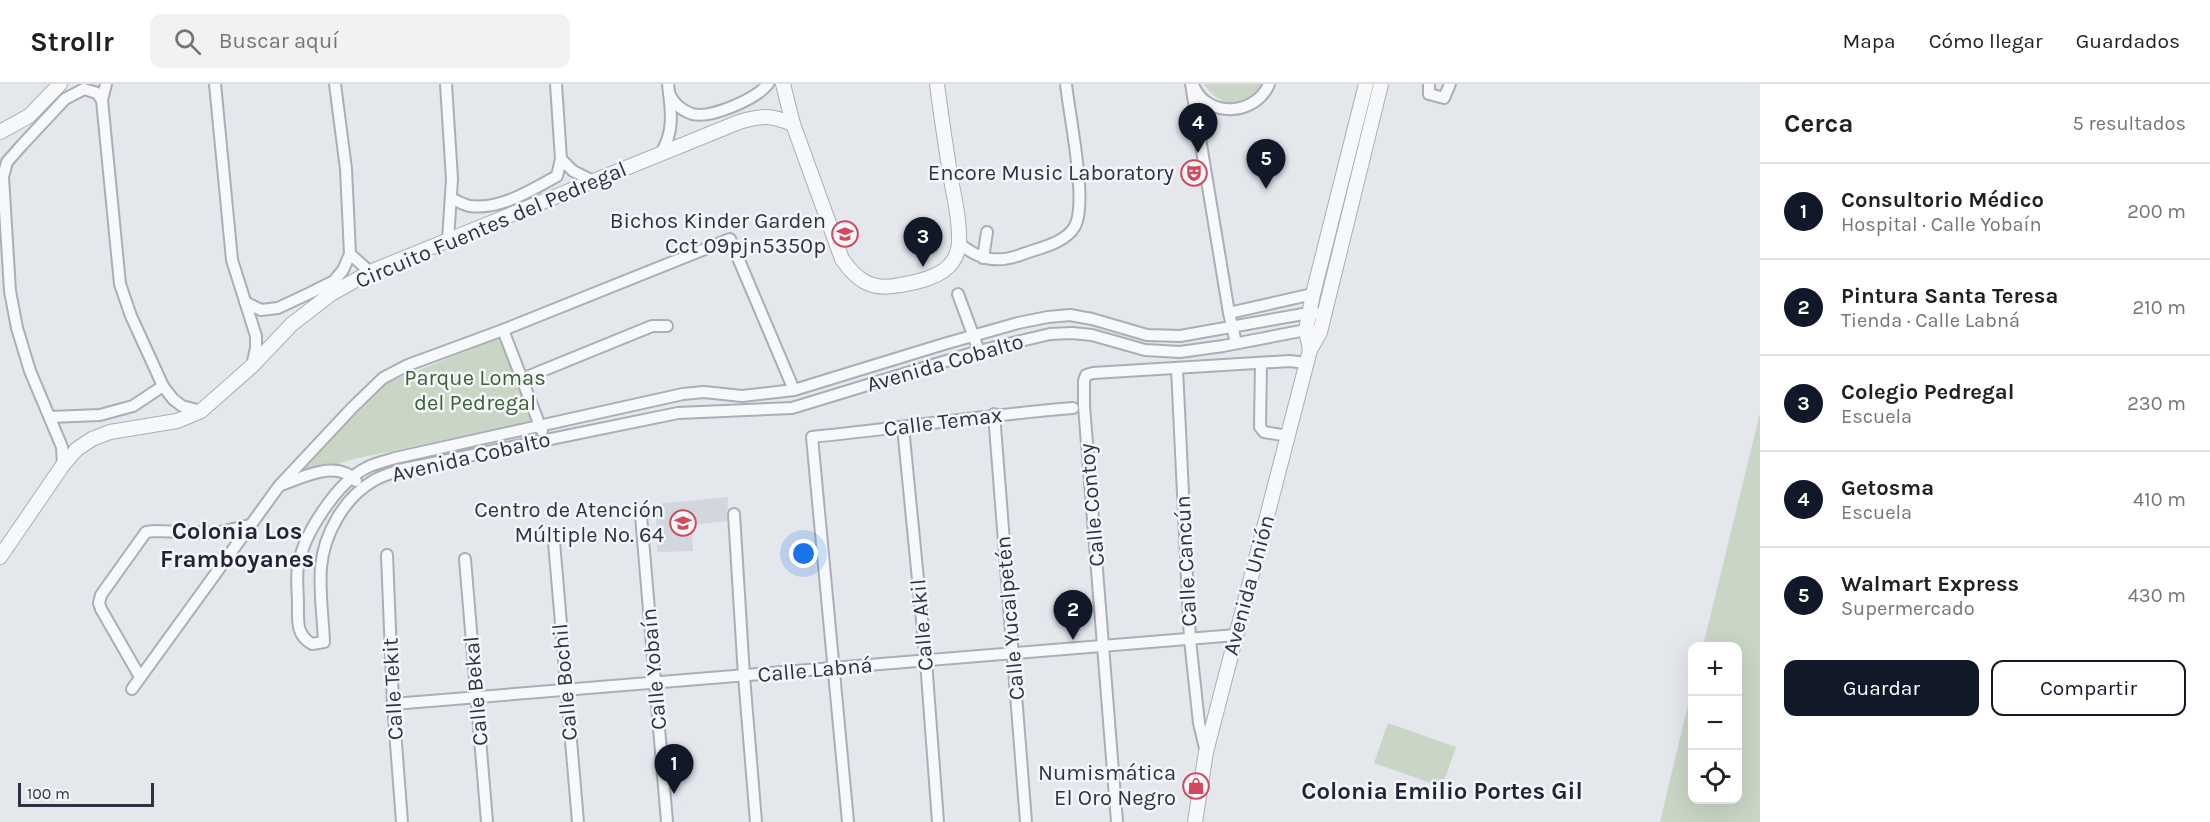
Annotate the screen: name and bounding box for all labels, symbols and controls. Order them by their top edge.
search box [150,14,570,68]
text: Strollr [30,25,114,58]
icon: search [171,25,204,58]
text: Buscar aquí [219,28,339,54]
text: Mapa [1842,29,1896,53]
text: Cómo llegar [1929,29,2043,53]
text: Guardados [2076,29,2180,53]
pin: 4 [1178,104,1218,153]
text: Cerca [1784,108,1853,139]
text: 5 resultados [2072,112,2186,135]
pin: 5 [1246,140,1286,189]
street label: Circuito Fuentes del Pedregal [351,156,631,294]
theatre icon: Encore Music Laboratory [1179,158,1209,188]
place label: Encore Music Laboratory [928,160,1174,186]
text: Consultorio Médico [1841,187,2044,213]
text: 1 [1800,200,1807,223]
text: 200 m [2127,200,2186,223]
place label: Bichos Kinder Garden Cct 09pjn5350p [610,208,826,259]
text: Hospital · Calle Yobaín [1841,213,2042,236]
pin: 3 [904,218,942,267]
school or university icon: Bichos Kinder Garden Cct 09pjn5350p [830,219,860,249]
text: Pintura Santa Teresa [1841,283,2058,309]
text: 2 [1797,296,1810,319]
text: 210 m [2132,296,2186,319]
text: Tienda · Calle Labná [1841,309,2020,332]
street label: Avenida Cobalto [864,328,1026,398]
park label: Parque Lomas del Pedregal [404,365,546,416]
text: Colegio Pedregal [1841,379,2014,405]
text: 3 [1797,392,1810,415]
text: 230 m [2127,392,2186,415]
street label: Calle Temax [882,402,1004,442]
text: Escuela [1841,405,1912,428]
street label: Avenida Cobalto [389,426,553,488]
street label: Calle Contoy [1074,442,1110,568]
text: Getosma [1841,475,1934,501]
text: 4 [1798,488,1809,511]
text: 410 m [2133,488,2186,511]
street label: Calle Cancún [1170,495,1202,627]
place label: Centro de Atención Múltiple No. 64 [474,497,664,548]
text: Escuela [1841,501,1912,524]
school or university icon: Centro de Atención Múltiple No. 64 [668,508,698,538]
street label: Avenida Unión [1218,512,1280,658]
district label: Colonia Los Framboyanes [160,517,314,573]
street label: Calle Yucalpetén [990,535,1030,701]
your location [789,539,818,568]
text: Walmart Express [1841,571,2019,597]
street label: Calle Akil [905,578,939,672]
text: 5 [1798,584,1809,607]
text: 430 m [2128,584,2186,607]
pin: 2 [1054,590,1092,640]
text: Supermercado [1841,597,1975,620]
street label: Calle Yobaín [636,607,672,731]
street label: Calle Bochil [547,622,583,742]
street label: Calle Bekal [458,635,494,747]
street label: Calle Tekit [377,637,409,741]
map controls [1688,642,1742,804]
button: + [1688,642,1742,696]
street label: Calle Labná [756,652,874,688]
button: Guardar [1784,660,1979,716]
button: Compartir [1991,660,2186,716]
button: − [1688,696,1742,750]
pin: 1 [654,744,694,794]
button: locate [1688,750,1742,804]
place label: Numismática El Oro Negro [1038,760,1176,811]
shop icon: Numismática El Oro Negro [1181,771,1211,801]
district label: Colonia Emilio Portes Gil [1301,777,1583,805]
scale bar [18,780,154,808]
text: 100 m [27,784,70,803]

